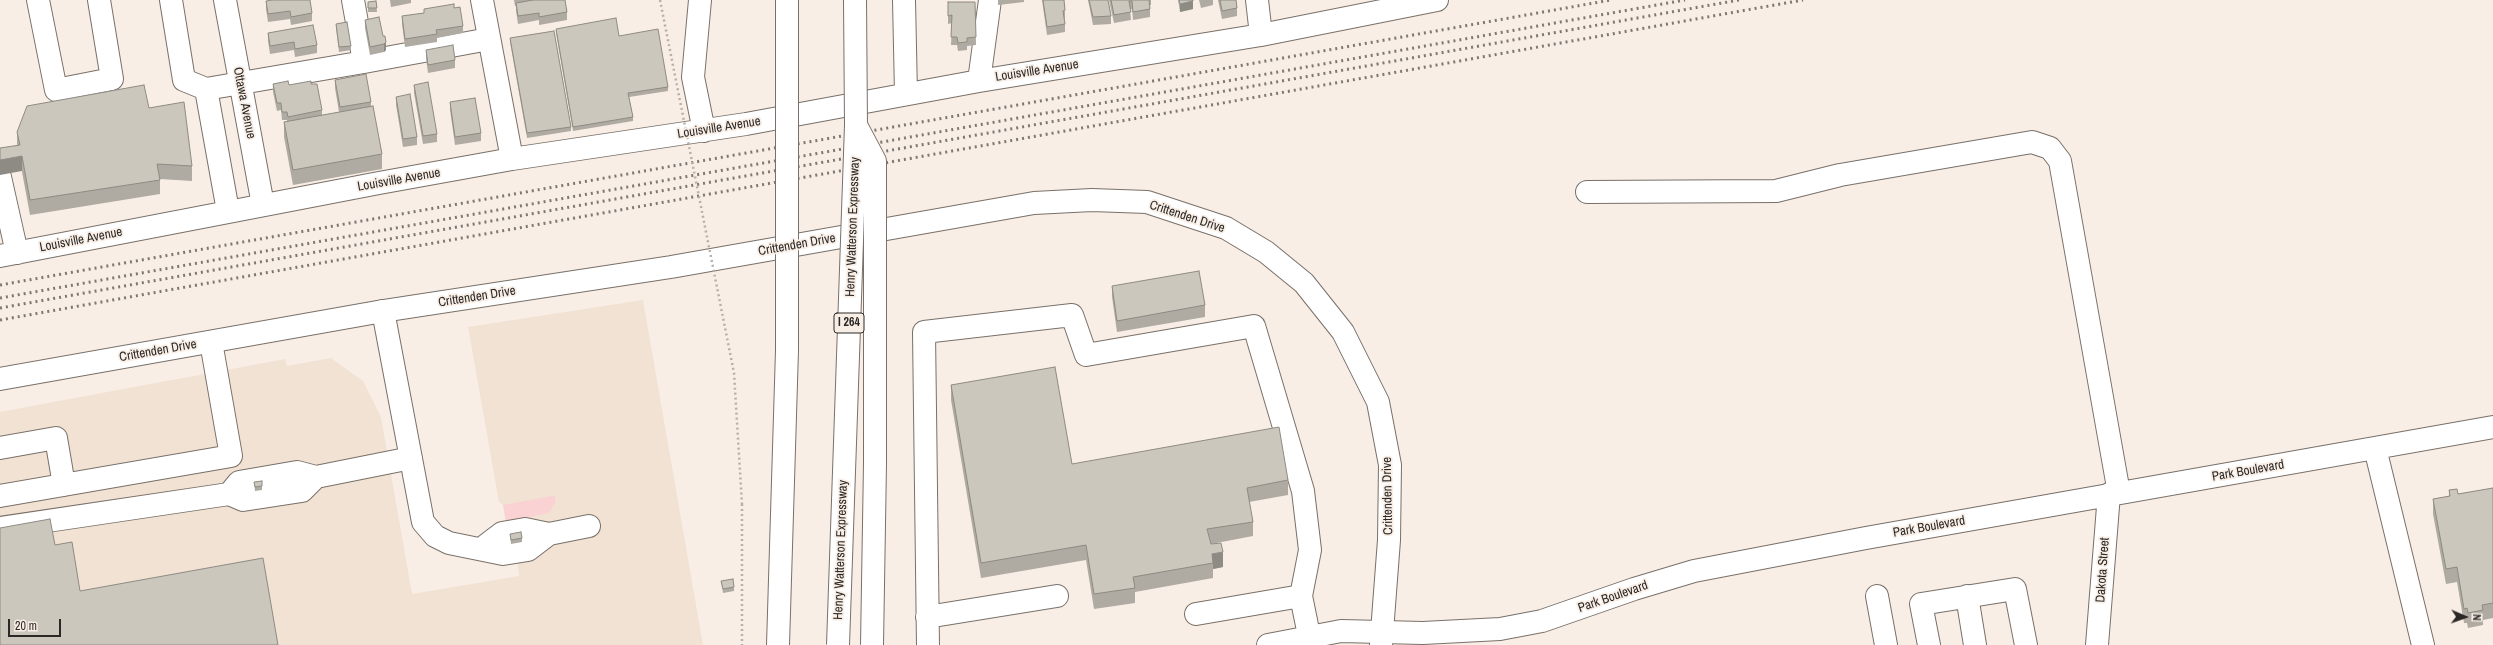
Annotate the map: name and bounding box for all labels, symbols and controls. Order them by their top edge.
street label: Louisville Avenue [994,57,1080,85]
street label: Ottawa Avenue [229,66,259,140]
street label: Louisville Avenue [676,114,762,142]
street label: Henry Watterson Expressway [843,157,863,297]
street label: Louisville Avenue [356,165,442,195]
street label: Crittenden Drive [1147,197,1227,237]
street label: Louisville Avenue [38,224,124,256]
street label: Crittenden Drive [757,231,837,259]
street label: Crittenden Drive [437,283,517,311]
road number: I 264 [834,313,864,333]
street label: Crittenden Drive [118,337,198,365]
street label: Crittenden Drive [1380,457,1396,535]
street label: Park Boulevard [2211,457,2285,485]
street label: Henry Watterson Expressway [831,480,851,620]
street label: Park Boulevard [1892,513,1966,541]
street label: Dakota Street [2093,537,2113,603]
street label: Park Boulevard [1576,578,1650,616]
north arrow [2445,597,2485,637]
scale bar [10,611,63,637]
text: N [2470,614,2484,621]
text: 20 m [15,618,37,634]

